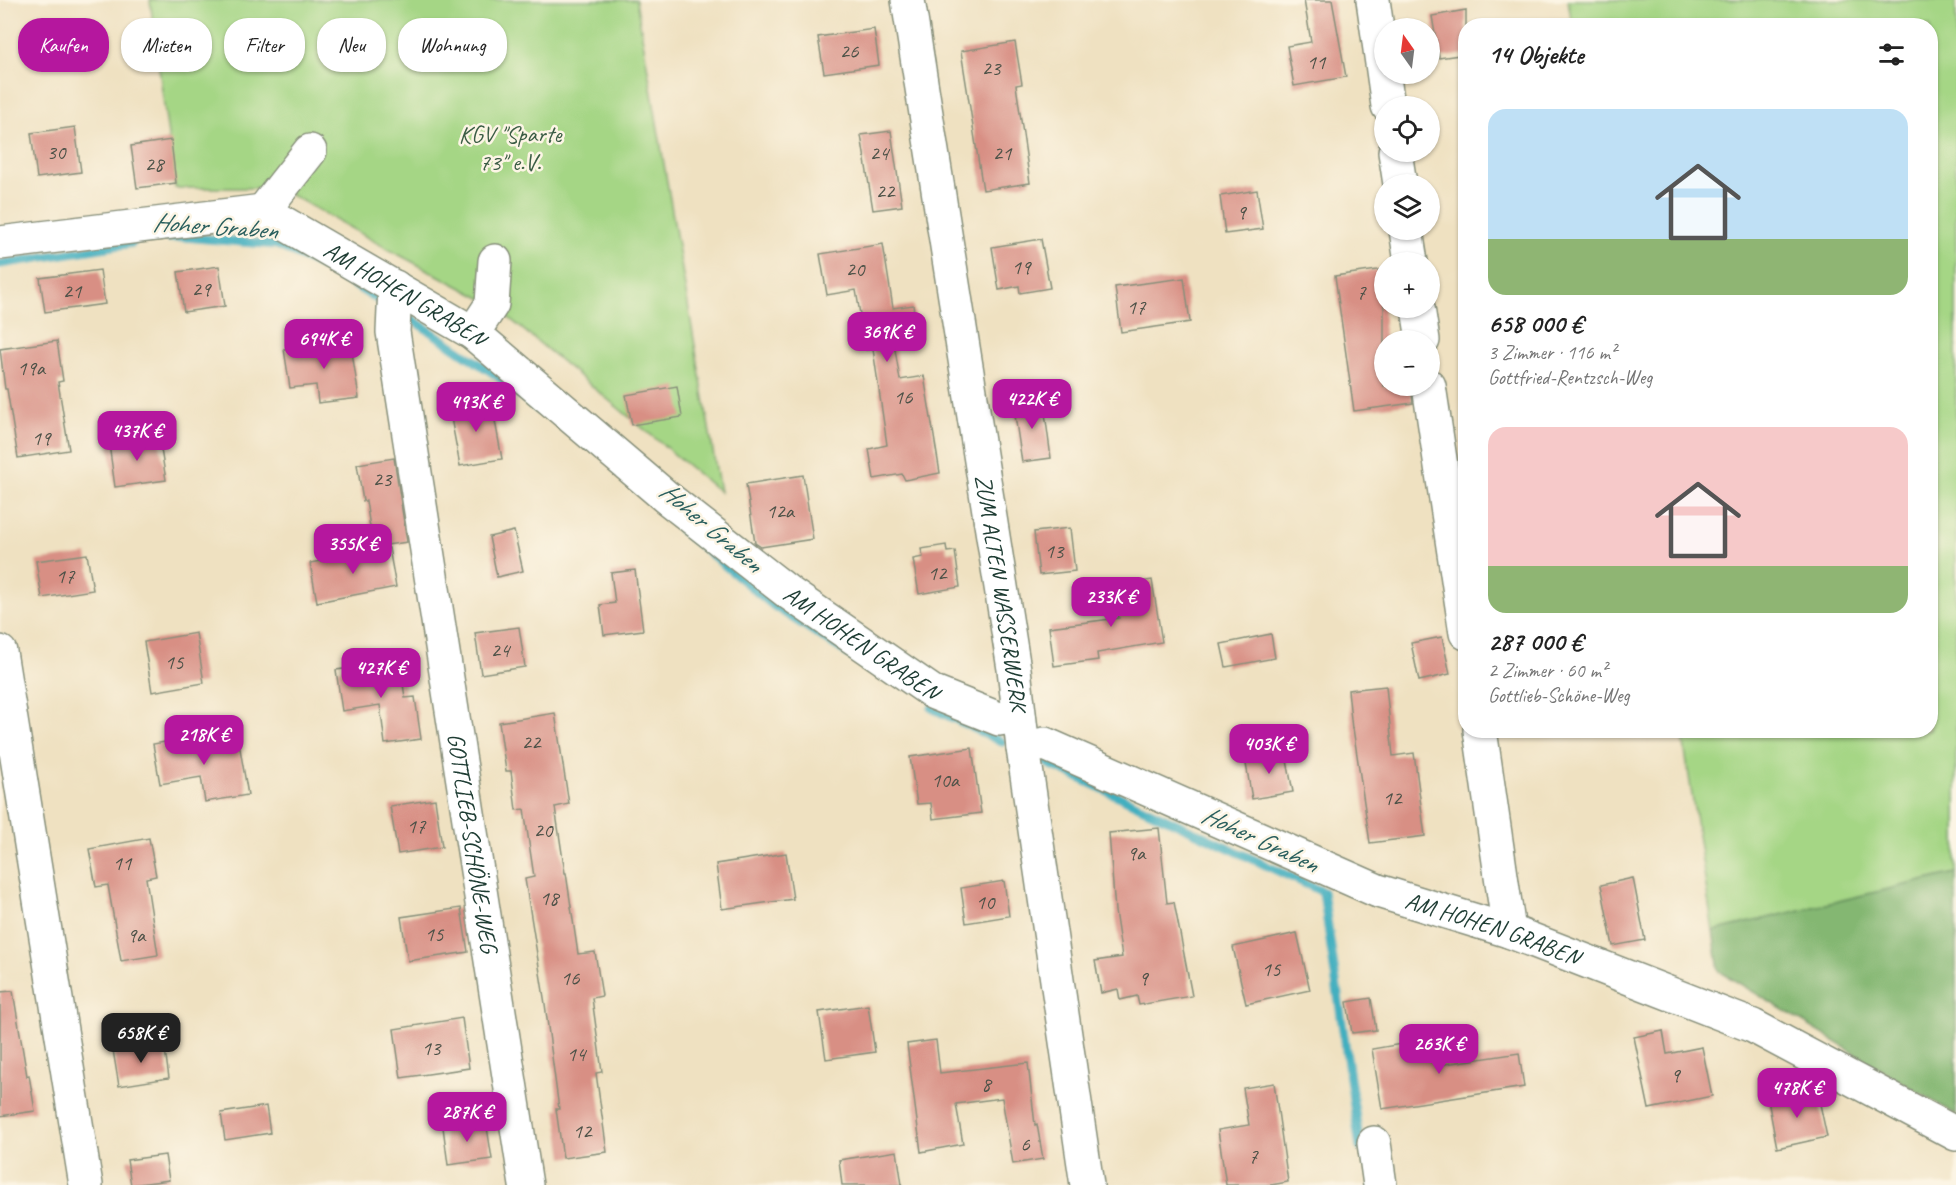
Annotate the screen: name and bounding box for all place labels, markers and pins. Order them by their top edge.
pin: 369K € [838,312,936,363]
pin: 694K € [275,319,373,370]
pin: 422K € [983,379,1081,430]
pin: 493K € [427,382,525,433]
pin: 437K € [88,411,186,462]
pin: 355K € [304,524,402,575]
pin: 233K € [1062,577,1160,628]
pin: 427K € [332,648,430,699]
pin: 218K € [155,715,253,766]
pin: 403K € [1220,724,1318,775]
pin: 658K € [92,1013,190,1064]
pin: 263K € [1390,1024,1488,1075]
pin: 478K € [1748,1068,1846,1119]
pin: 287K € [418,1092,516,1143]

